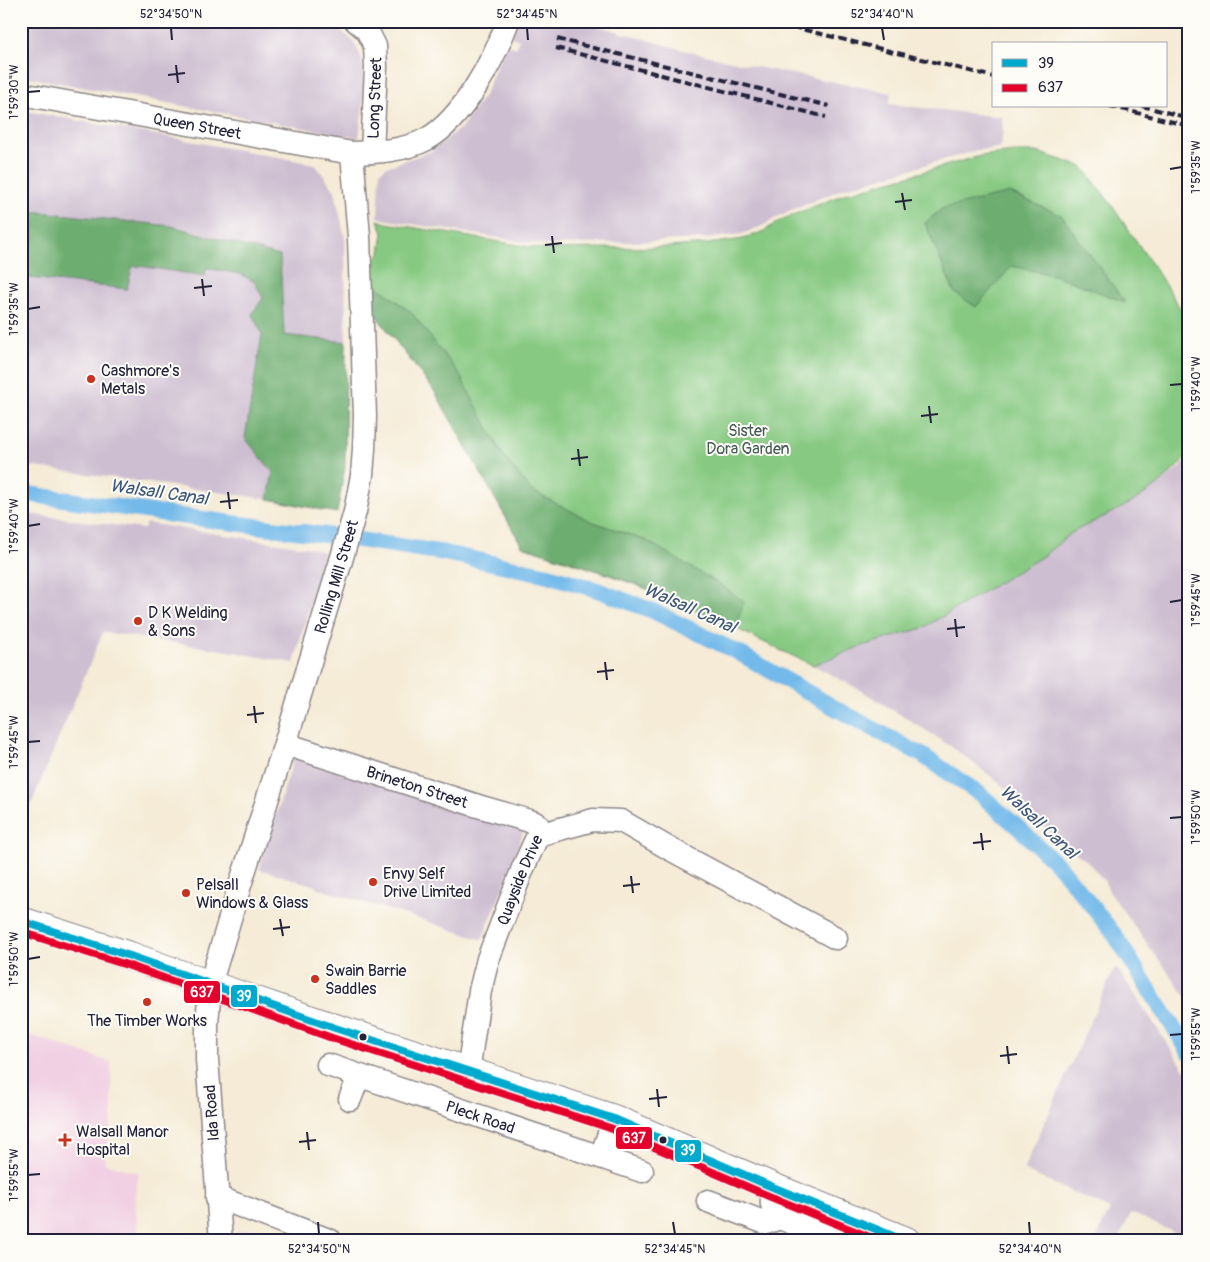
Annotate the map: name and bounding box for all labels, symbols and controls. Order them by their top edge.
text: 52°34'50"N [140,7,202,22]
text: 52°34'45"N [497,7,557,22]
text: 52°34'40"N [851,7,913,22]
legend [992,42,1168,108]
text: 39 [1038,54,1054,73]
street label: Long Street [364,56,386,139]
text: 1°59'30"W [7,64,22,120]
text: 637 [1038,78,1063,97]
street label: Queen Street [151,109,243,144]
text: 1°59'35"W [1189,140,1204,194]
text: 1°59'35"W [7,282,22,336]
text: 1°59'40"W [1189,356,1204,412]
place label: Cashmore's Metals [101,361,179,399]
marker: Cashmore's Metals [85,373,97,385]
park label: Sister Dora Garden [706,421,790,459]
water label: Walsall Canal [108,474,211,511]
text: 1°59'40"W [7,498,22,554]
street label: Rolling Mill Street [310,517,363,636]
text: 1°59'45"W [1189,573,1204,627]
water label: Walsall Canal [640,578,741,640]
place label: D K Welding & Sons [148,603,228,641]
marker: D K Welding & Sons [132,615,144,627]
text: 1°59'45"W [7,715,22,769]
street label: Brineton Street [364,762,471,813]
water label: Walsall Canal [995,780,1084,866]
text: 1°59'50"W [1189,790,1204,844]
street label: Quayside Drive [493,832,548,928]
place label: Envy Self Drive Limited [383,864,471,902]
place label: Pelsall Windows & Glass [196,875,308,913]
marker: Envy Self Drive Limited [367,876,379,888]
marker: Pelsall Windows & Glass [180,887,192,899]
text: 1°59'50"W [7,932,22,986]
place label: Swain Barrie Saddles [325,961,407,999]
marker: Swain Barrie Saddles [309,973,321,985]
line badge: 637 [183,980,221,1004]
text: 637 [190,984,214,1001]
line badge: 39 [230,984,258,1008]
text: 39 [236,988,252,1005]
marker: The Timber Works [141,996,153,1008]
text: 1°59'55"W [1189,1007,1204,1061]
place label: The Timber Works [87,1011,207,1031]
unlabelled marker [358,1032,368,1042]
street label: Ida Road [200,1084,224,1142]
street label: Pleck Road [443,1096,518,1138]
place label: Walsall Manor Hospital [76,1122,169,1160]
line badge: 637 [615,1126,653,1150]
text: 637 [622,1130,646,1147]
marker: Walsall Manor Hospital [58,1133,72,1147]
unlabelled marker [658,1135,668,1145]
line badge: 39 [674,1139,702,1163]
text: 39 [680,1142,696,1159]
text: 1°59'55"W [7,1148,22,1202]
text: 52°34'50"N [288,1242,350,1257]
text: 52°34'45"N [645,1242,705,1257]
text: 52°34'40"N [999,1242,1061,1257]

